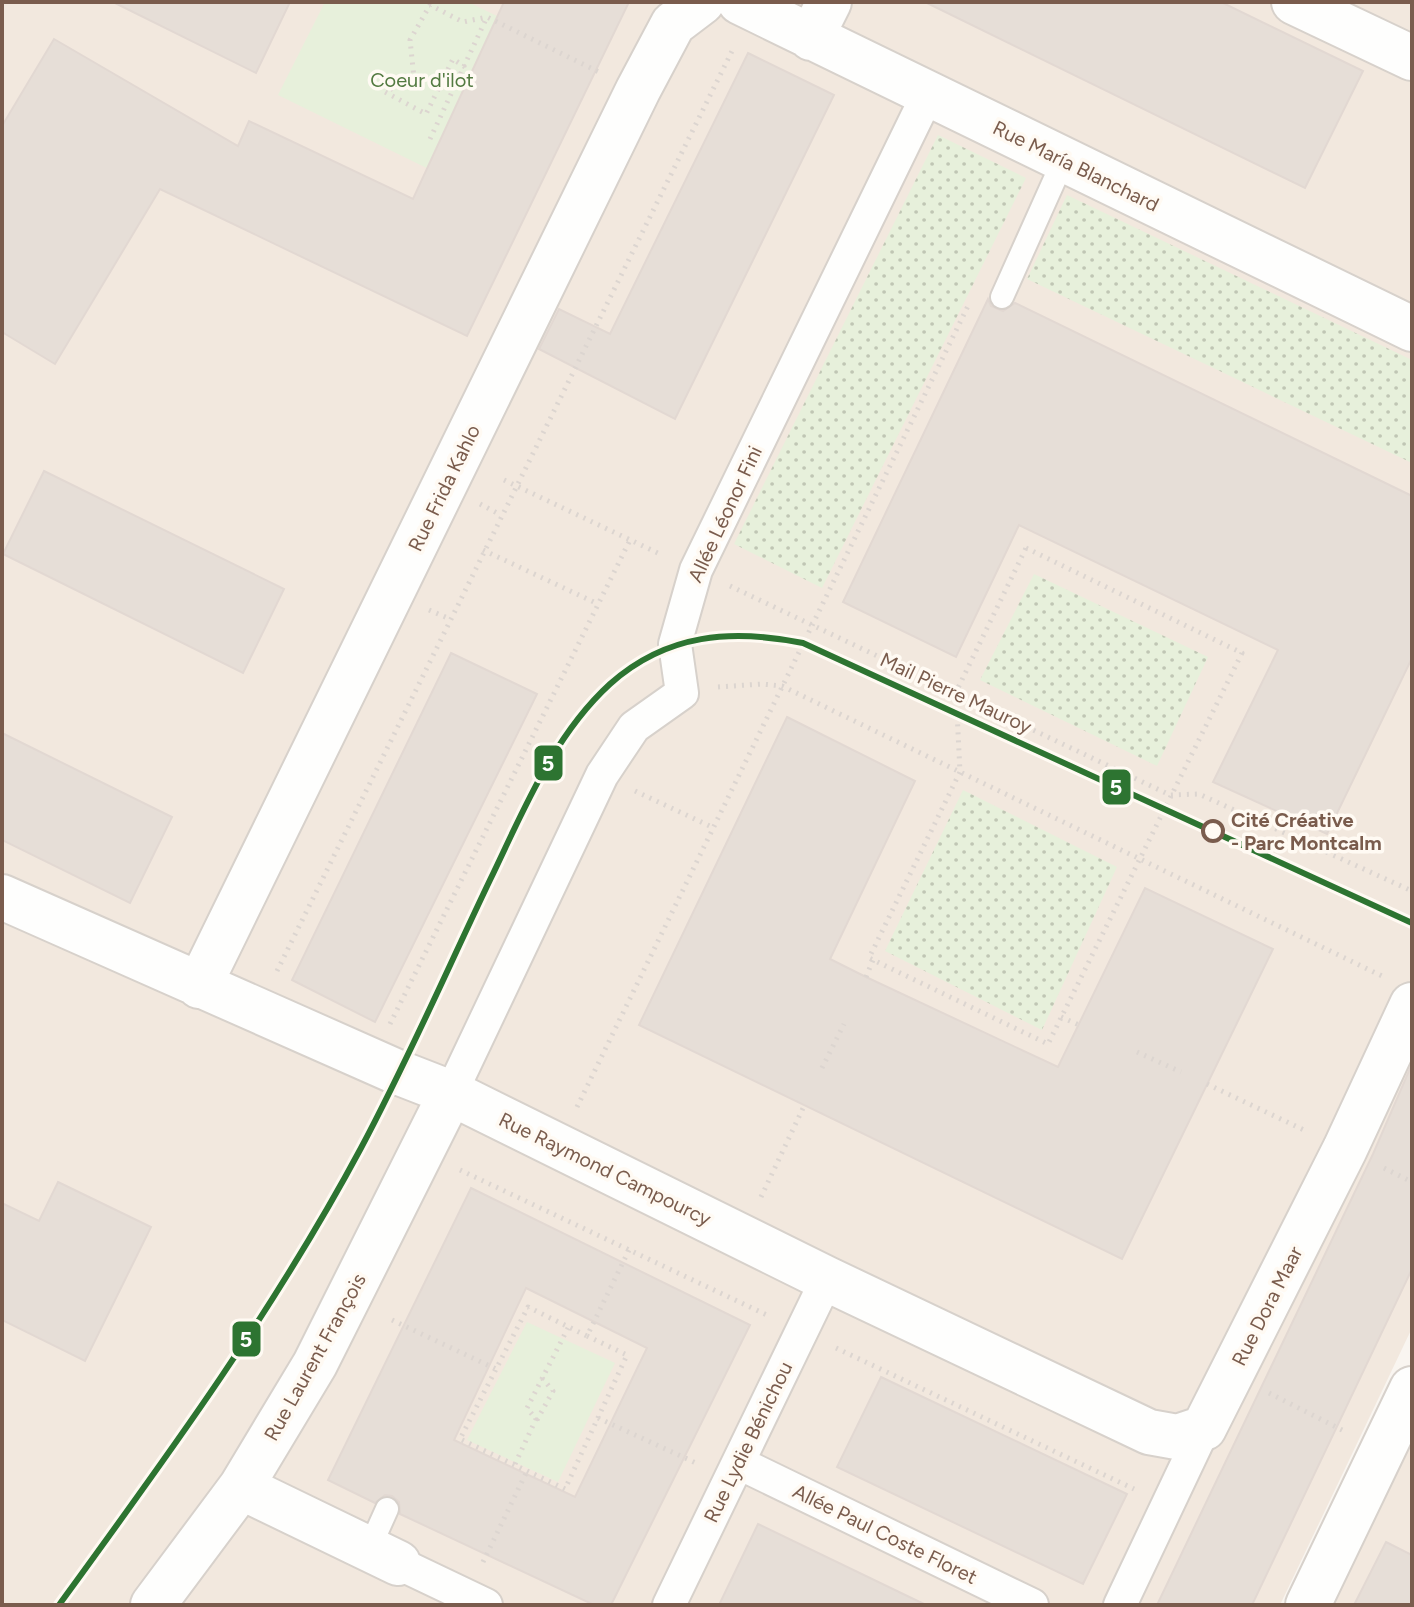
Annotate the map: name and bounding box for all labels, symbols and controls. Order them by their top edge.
park label: Coeur d'ilot [370,68,474,92]
street label: Rue María Blanchard [989,115,1163,217]
street label: Rue Frida Kahlo [403,421,485,555]
street label: Allée Léonor Fini [683,442,767,586]
street label: Mail Pierre Mauroy [876,647,1036,739]
line badge: 5 [533,744,564,782]
text: 5 [542,750,554,777]
line badge: 5 [1101,768,1132,806]
text: 5 [1110,774,1122,801]
place label: Cité Créative - Parc Montcalm [1231,808,1382,855]
marker: Cité Créative - Parc Montcalm [1202,820,1224,842]
street label: Rue Raymond Campourcy [495,1107,715,1231]
street label: Rue Dora Maar [1227,1242,1308,1370]
street label: Rue Laurent François [259,1269,371,1445]
line badge: 5 [231,1320,262,1358]
text: 5 [240,1326,252,1353]
street label: Rue Lydie Bénichou [699,1358,797,1526]
street label: Allée Paul Coste Floret [789,1479,981,1589]

